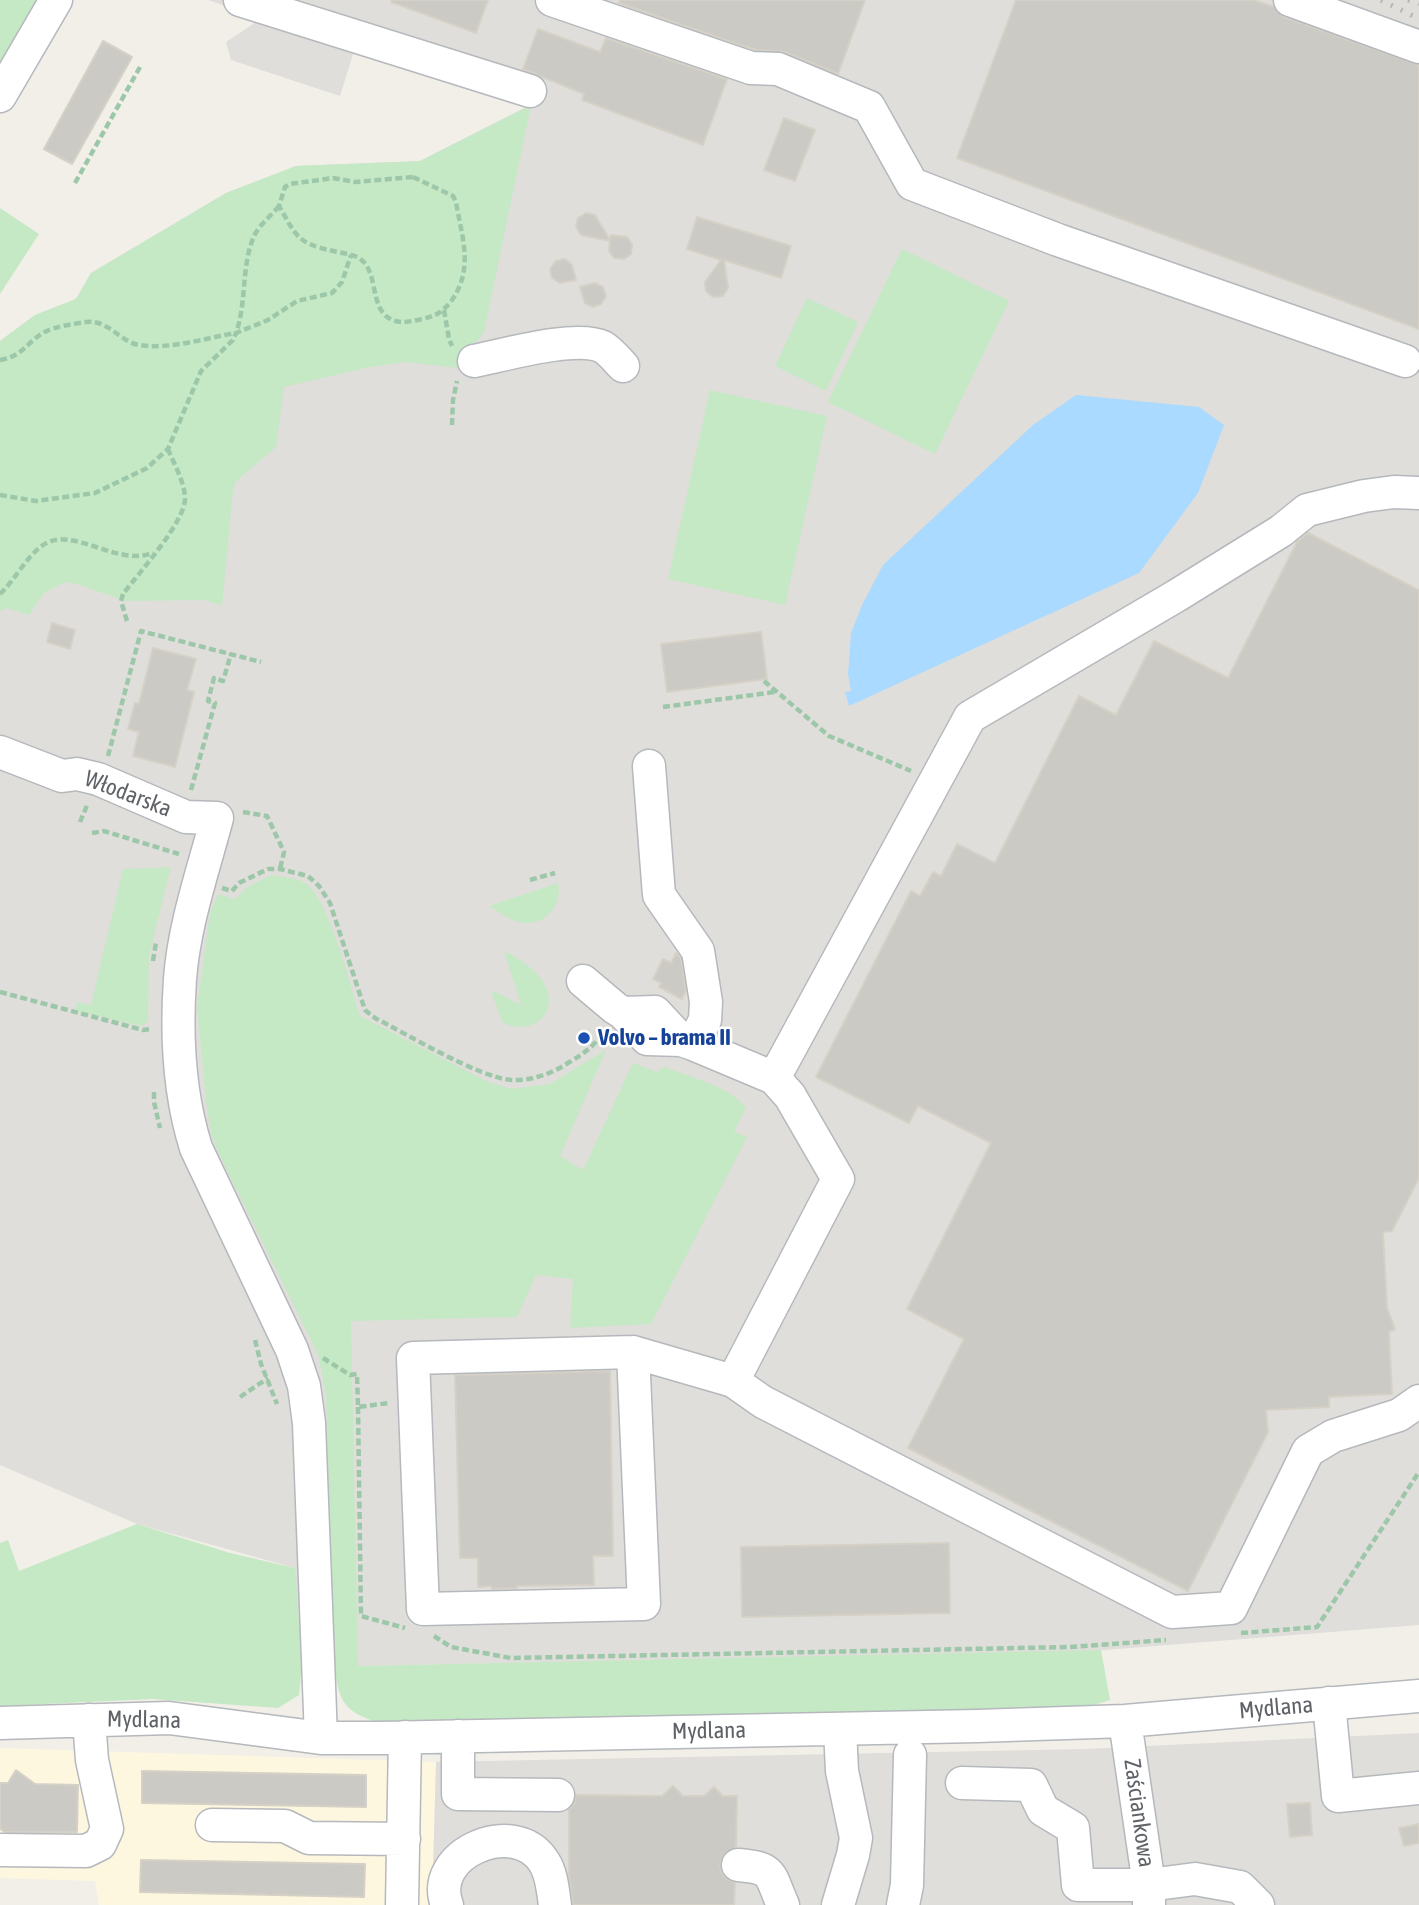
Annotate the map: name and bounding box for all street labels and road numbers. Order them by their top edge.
street label: Włodarska [81,765,175,823]
street label: Mydlana [1238,1691,1314,1725]
street label: Mydlana [107,1706,181,1734]
street label: Mydlana [672,1717,746,1745]
street label: Zaściankowa [1118,1757,1160,1869]

